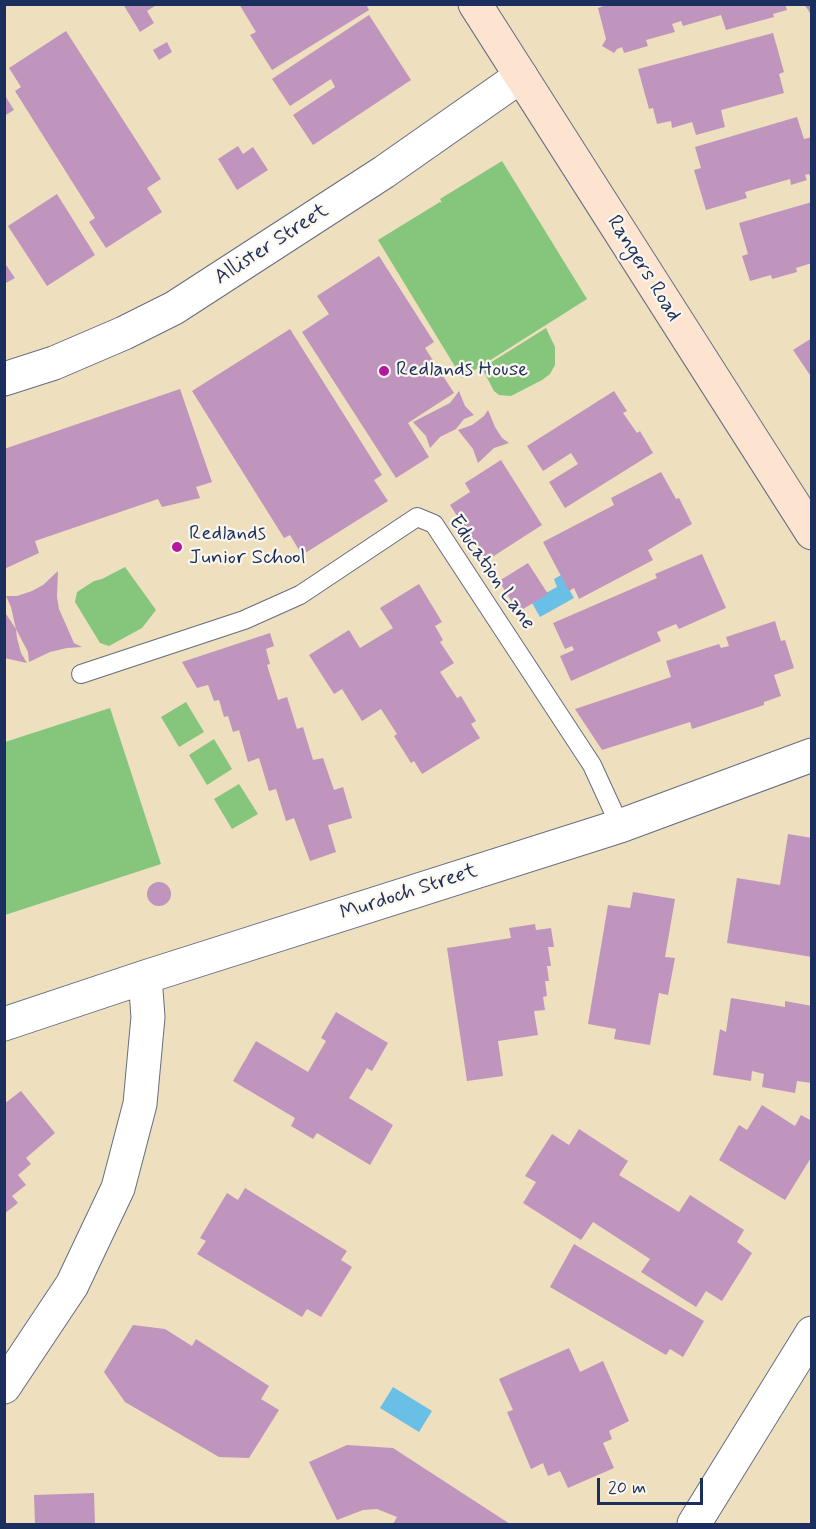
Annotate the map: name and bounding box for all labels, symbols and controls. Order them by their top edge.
street label: Allister Street [210,199,334,291]
street label: Rangers Road [600,211,686,327]
place label: Redlands House [396,358,528,384]
marker: Redlands House [377,364,391,378]
street label: Education Lane [442,511,540,635]
place label: Redlands Junior School [189,522,306,572]
marker: Redlands Junior School [170,540,184,554]
street label: Murdoch Street [337,859,481,927]
scale bar [600,1466,706,1504]
text: 20 m [608,1476,646,1500]

